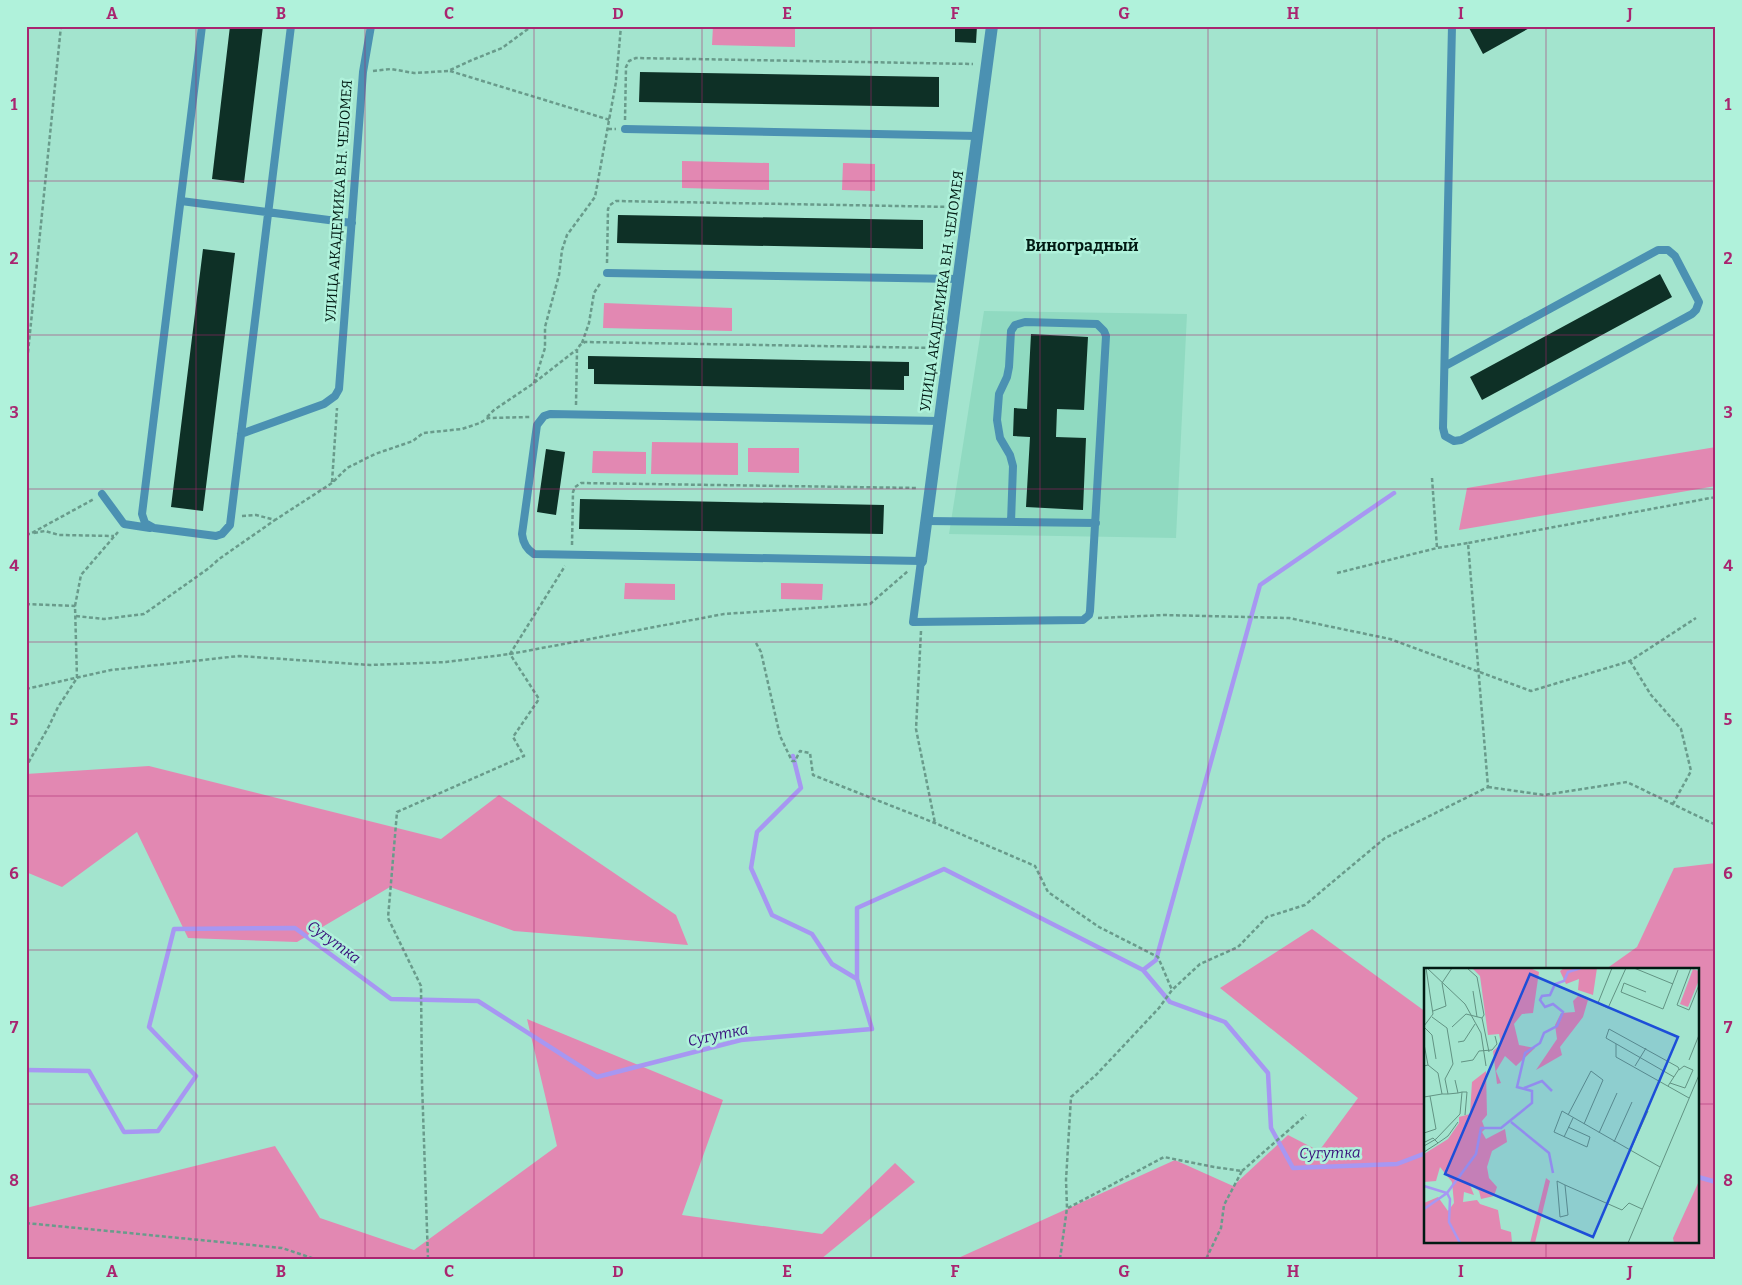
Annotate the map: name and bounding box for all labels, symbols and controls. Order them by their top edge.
text: A [106,4,118,23]
text: B [276,4,286,23]
text: C [444,4,454,23]
text: D [612,4,624,23]
text: E [782,4,792,23]
text: F [951,4,960,23]
text: G [1118,4,1130,23]
text: H [1287,4,1300,23]
text: I [1458,4,1464,23]
text: J [1626,4,1633,23]
street label: УЛИЦА АКАДЕМИКА В.Н. ЧЕЛОМЕЯ [322,79,356,323]
text: 1 [11,95,18,114]
text: 1 [1725,95,1732,114]
street label: УЛИЦА АКАДЕМИКА В.Н. ЧЕЛОМЕЯ [917,170,967,412]
district label: Виноградный [1025,236,1139,255]
text: 2 [9,249,19,268]
text: 2 [1723,249,1733,268]
text: 3 [9,403,19,422]
text: 3 [1723,403,1733,422]
text: 4 [9,556,19,575]
text: 4 [1723,556,1733,575]
text: 5 [10,710,19,729]
text: 5 [1724,710,1733,729]
text: 6 [9,864,19,883]
text: 6 [1723,864,1733,883]
water label: Сугутка [304,917,364,967]
inset map [1424,968,1700,1242]
text: 7 [10,1018,19,1037]
text: 7 [1724,1018,1733,1037]
water label: Сугутка [686,1020,750,1050]
water label: Сугутка [1299,1143,1361,1163]
text: 8 [9,1171,19,1190]
text: 8 [1723,1171,1733,1190]
text: A [106,1262,118,1281]
text: B [276,1262,286,1281]
text: C [444,1262,454,1281]
text: D [612,1262,624,1281]
text: E [782,1262,792,1281]
text: F [951,1262,960,1281]
text: G [1118,1262,1130,1281]
text: H [1287,1262,1300,1281]
text: I [1458,1262,1464,1281]
text: J [1626,1262,1633,1281]

